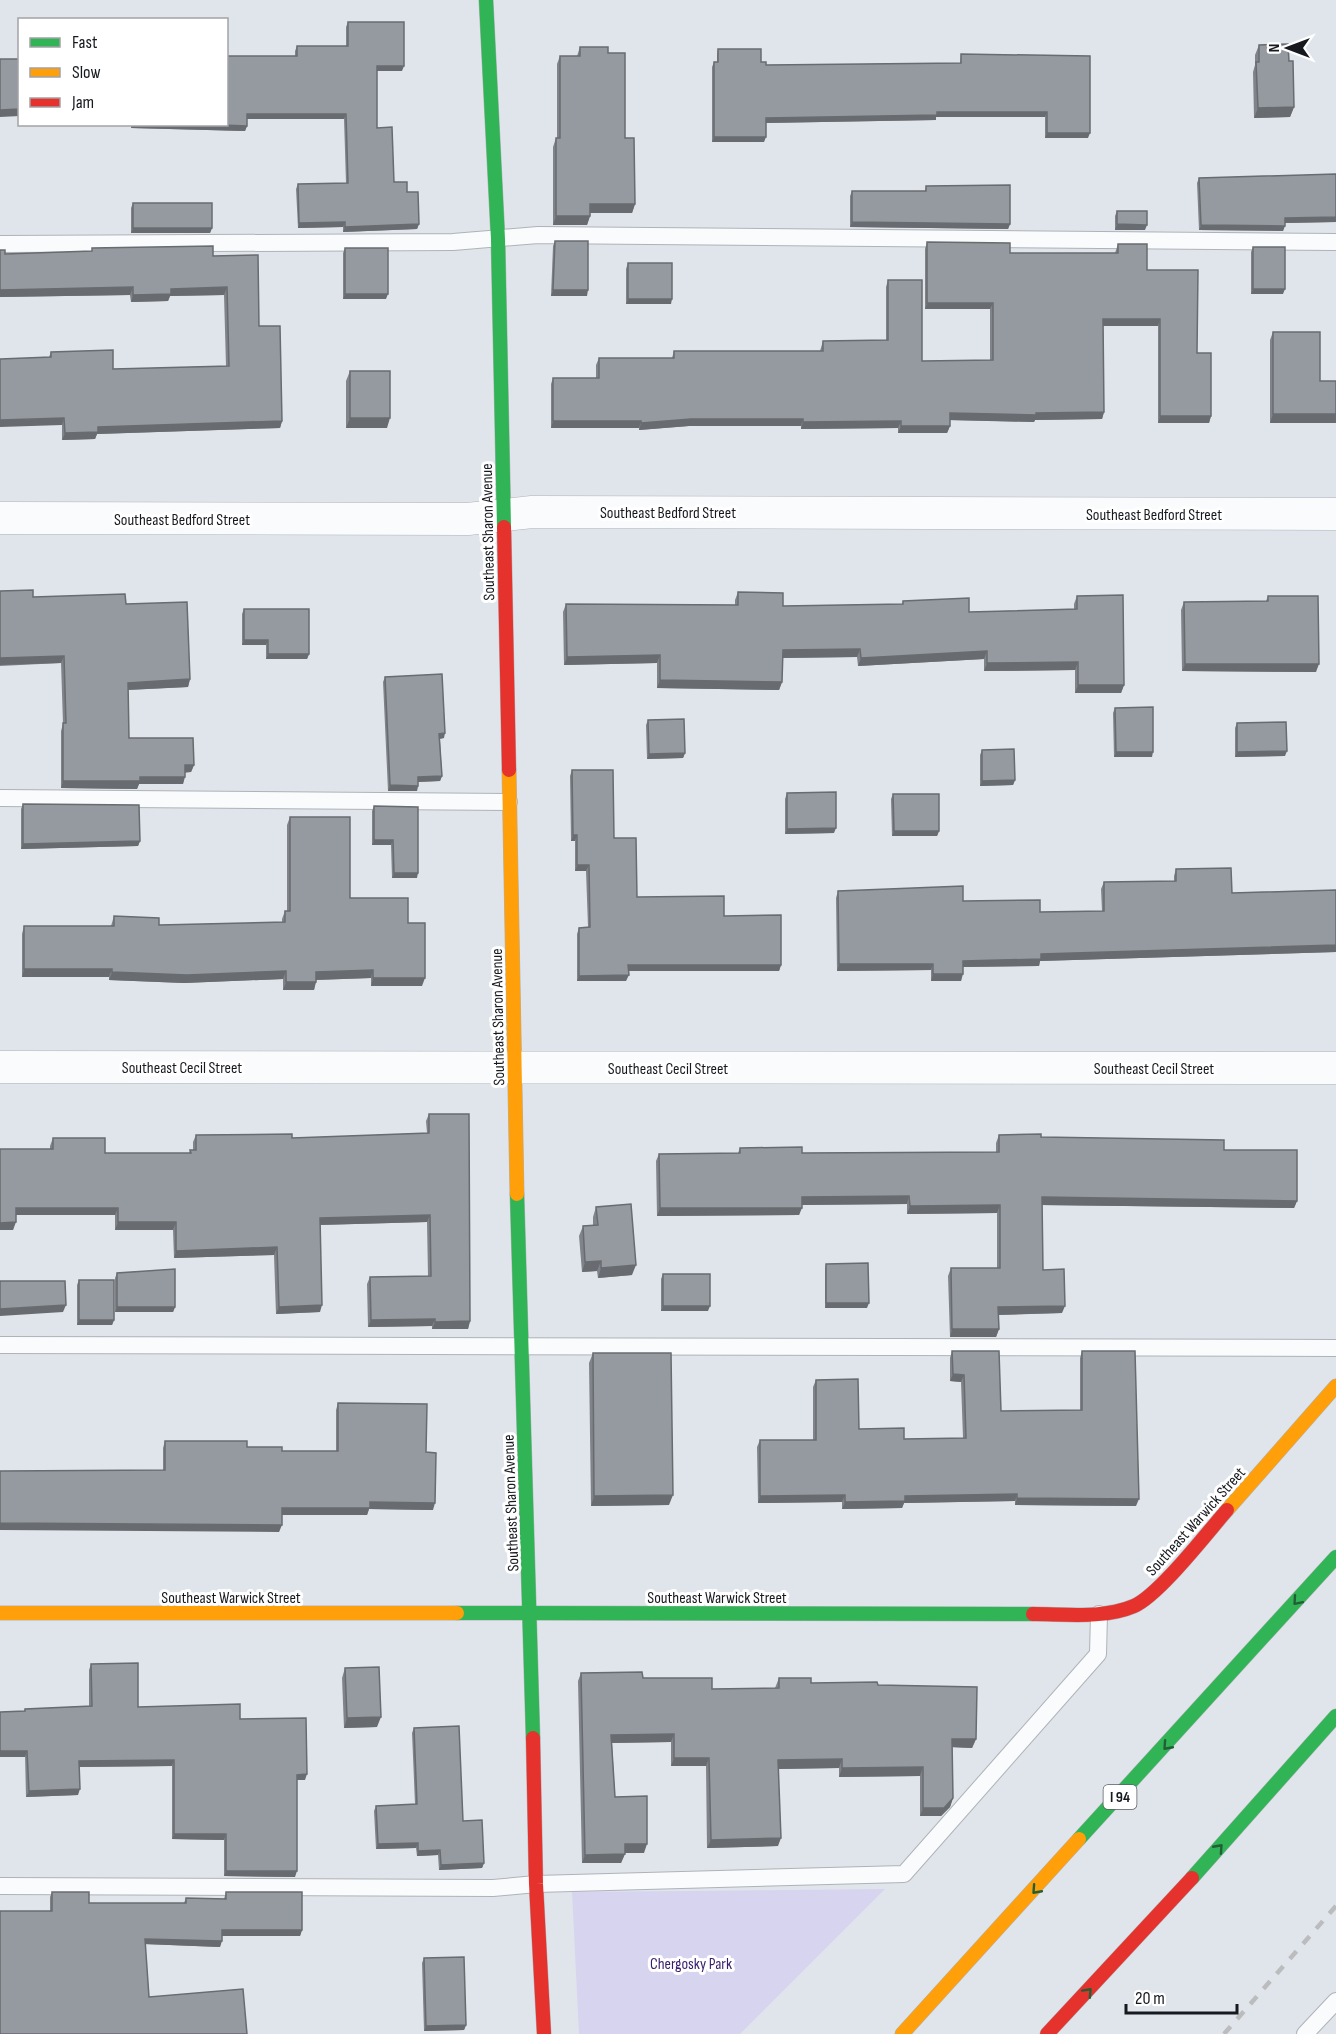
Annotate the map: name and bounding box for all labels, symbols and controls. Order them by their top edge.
legend [18,18,228,126]
north arrow [1258,18,1318,78]
text: Fast [72,32,98,53]
text: N [1265,44,1284,52]
text: Slow [72,62,101,83]
text: Jam [71,92,94,113]
street label: Southeast Sharon Avenue [478,463,499,601]
street label: Southeast Bedford Street [600,504,736,523]
street label: Southeast Bedford Street [1086,506,1222,525]
street label: Southeast Bedford Street [114,511,250,530]
street label: Southeast Sharon Avenue [488,948,509,1086]
street label: Southeast Cecil Street [122,1059,242,1078]
street label: Southeast Cecil Street [608,1060,728,1079]
street label: Southeast Cecil Street [1094,1060,1214,1079]
street label: Southeast Sharon Avenue [500,1434,523,1572]
street label: Southeast Warwick Street [1142,1464,1250,1580]
street label: Southeast Warwick Street [161,1589,301,1608]
street label: Southeast Warwick Street [647,1589,787,1608]
one-way arrow [1293,1594,1304,1605]
one-way arrow [1163,1739,1174,1749]
road number: I 94 [1104,1785,1136,1809]
one-way arrow [1212,1844,1223,1855]
one-way arrow [1032,1883,1043,1894]
park label: Chergosky Park [650,1955,732,1974]
scale bar [1126,1977,1237,2015]
text: 20 m [1135,1988,1165,2009]
one-way arrow [1080,1989,1091,2000]

